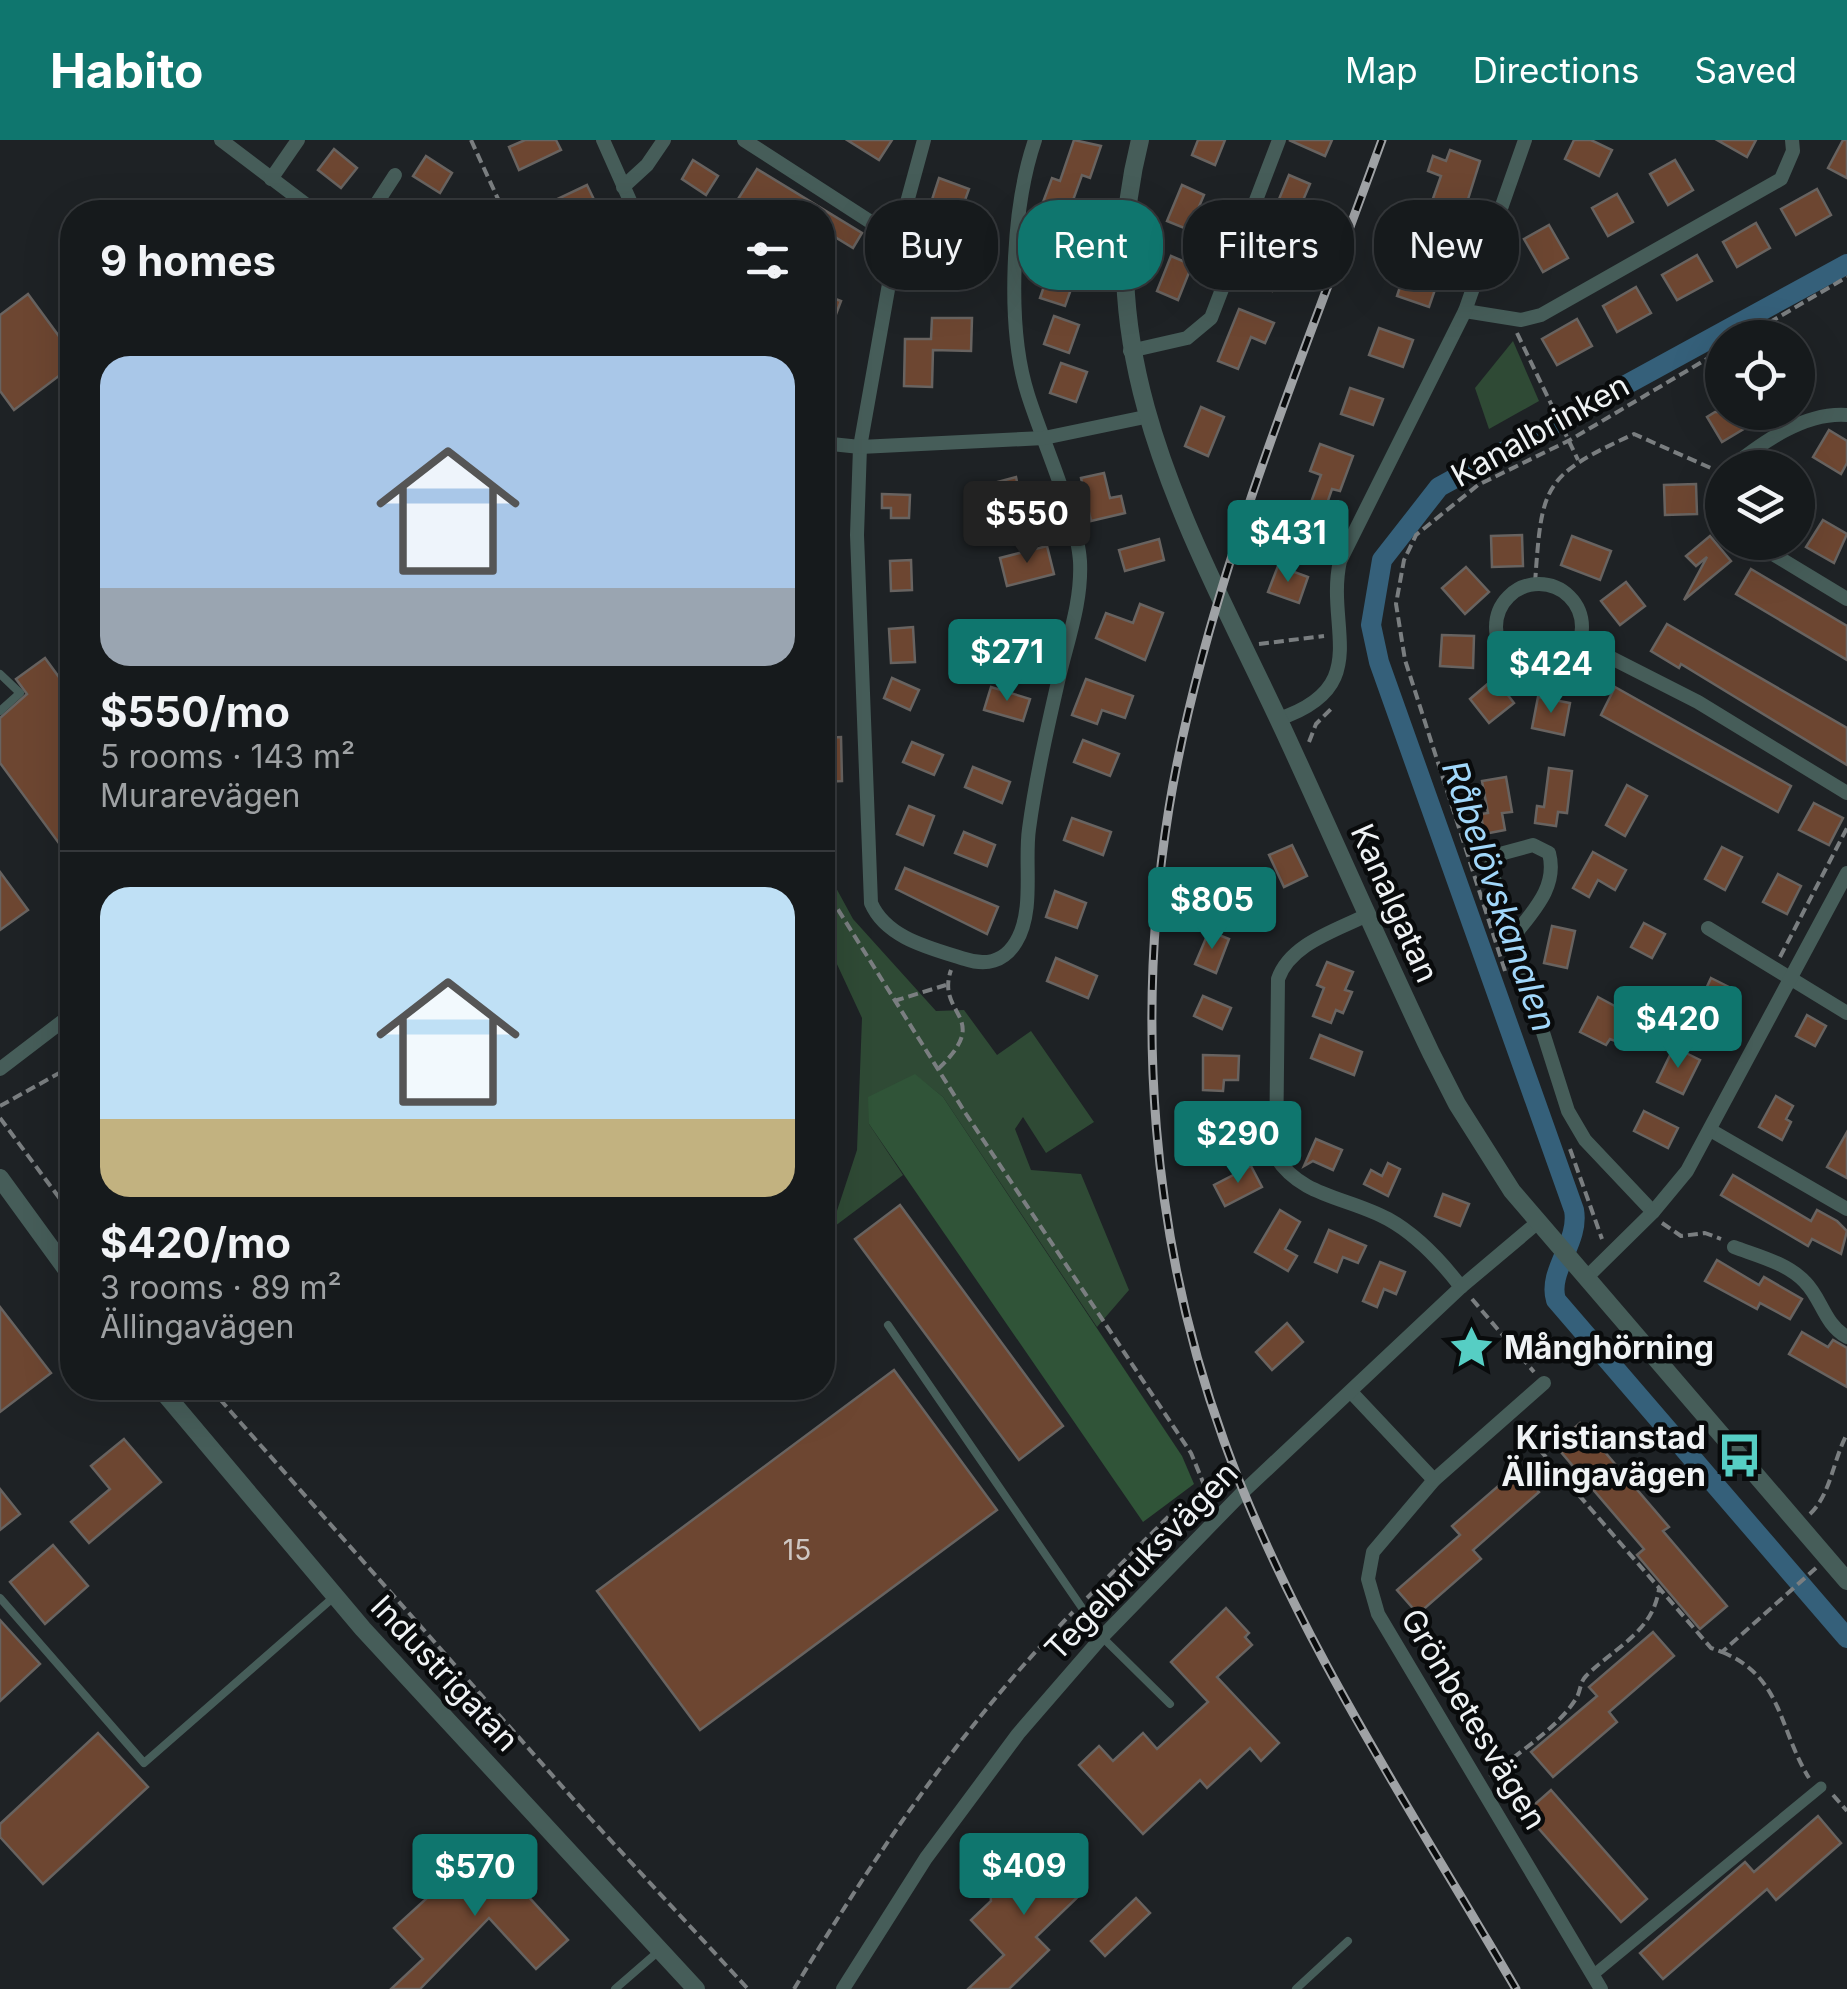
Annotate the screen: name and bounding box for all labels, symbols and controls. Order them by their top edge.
text: Habito [50,41,204,100]
text: Map [1345,49,1418,91]
text: Directions [1473,49,1640,91]
text: Saved [1695,49,1797,91]
chip: Buy [865,200,998,290]
chip: Rent [1018,200,1163,290]
chip: Filters [1183,200,1354,290]
chip: New [1374,200,1519,290]
icon: filters [740,233,795,288]
text: 9 homes [100,235,276,286]
map controls [1705,320,1815,560]
button: locate [1705,320,1815,430]
street label: Kanalbrinken [1444,365,1636,495]
icon: home [358,421,538,601]
button: layers [1705,450,1815,560]
pin: $550 [968,481,1086,566]
text: $550 [985,494,1069,533]
pin: $431 [1229,500,1347,585]
text: $431 [1249,513,1327,552]
pin: $271 [948,619,1066,704]
pin: $424 [1492,631,1610,716]
text: $271 [970,632,1044,671]
text: $424 [1509,644,1593,683]
text: $550/mo [100,686,290,737]
text: 5 rooms · 143 m² [100,737,355,776]
water label: Råbelövskanalen [1434,755,1566,1037]
text: Murarevägen [100,776,300,815]
street label: Kanalgatan [1343,818,1447,988]
pin: $805 [1153,867,1271,952]
text: $805 [1170,880,1254,919]
icon: home [358,952,538,1132]
pin: $420 [1619,986,1737,1071]
text: $420 [1636,999,1720,1038]
pin: $290 [1179,1101,1297,1186]
text: $290 [1196,1114,1280,1153]
text: $420/mo [100,1217,291,1268]
text: 3 rooms · 89 m² [100,1268,342,1307]
text: Ällingavägen [100,1307,294,1346]
place icon: Månghörning [1447,1323,1495,1371]
place label: Månghörning [1504,1328,1714,1367]
place label: Kristianstad Ällingavägen [1501,1418,1706,1494]
bus stop icon: Kristianstad Ällingavägen [1715,1431,1763,1479]
street label: Tegelbruksvägen [1036,1454,1246,1668]
house number: 15 [783,1533,811,1567]
street label: Industrigatan [363,1587,527,1759]
street label: Grönbetesvägen [1393,1602,1555,1836]
pin: $409 [965,1833,1083,1918]
pin: $570 [416,1834,534,1919]
text: $409 [982,1846,1066,1885]
text: $570 [434,1847,516,1886]

